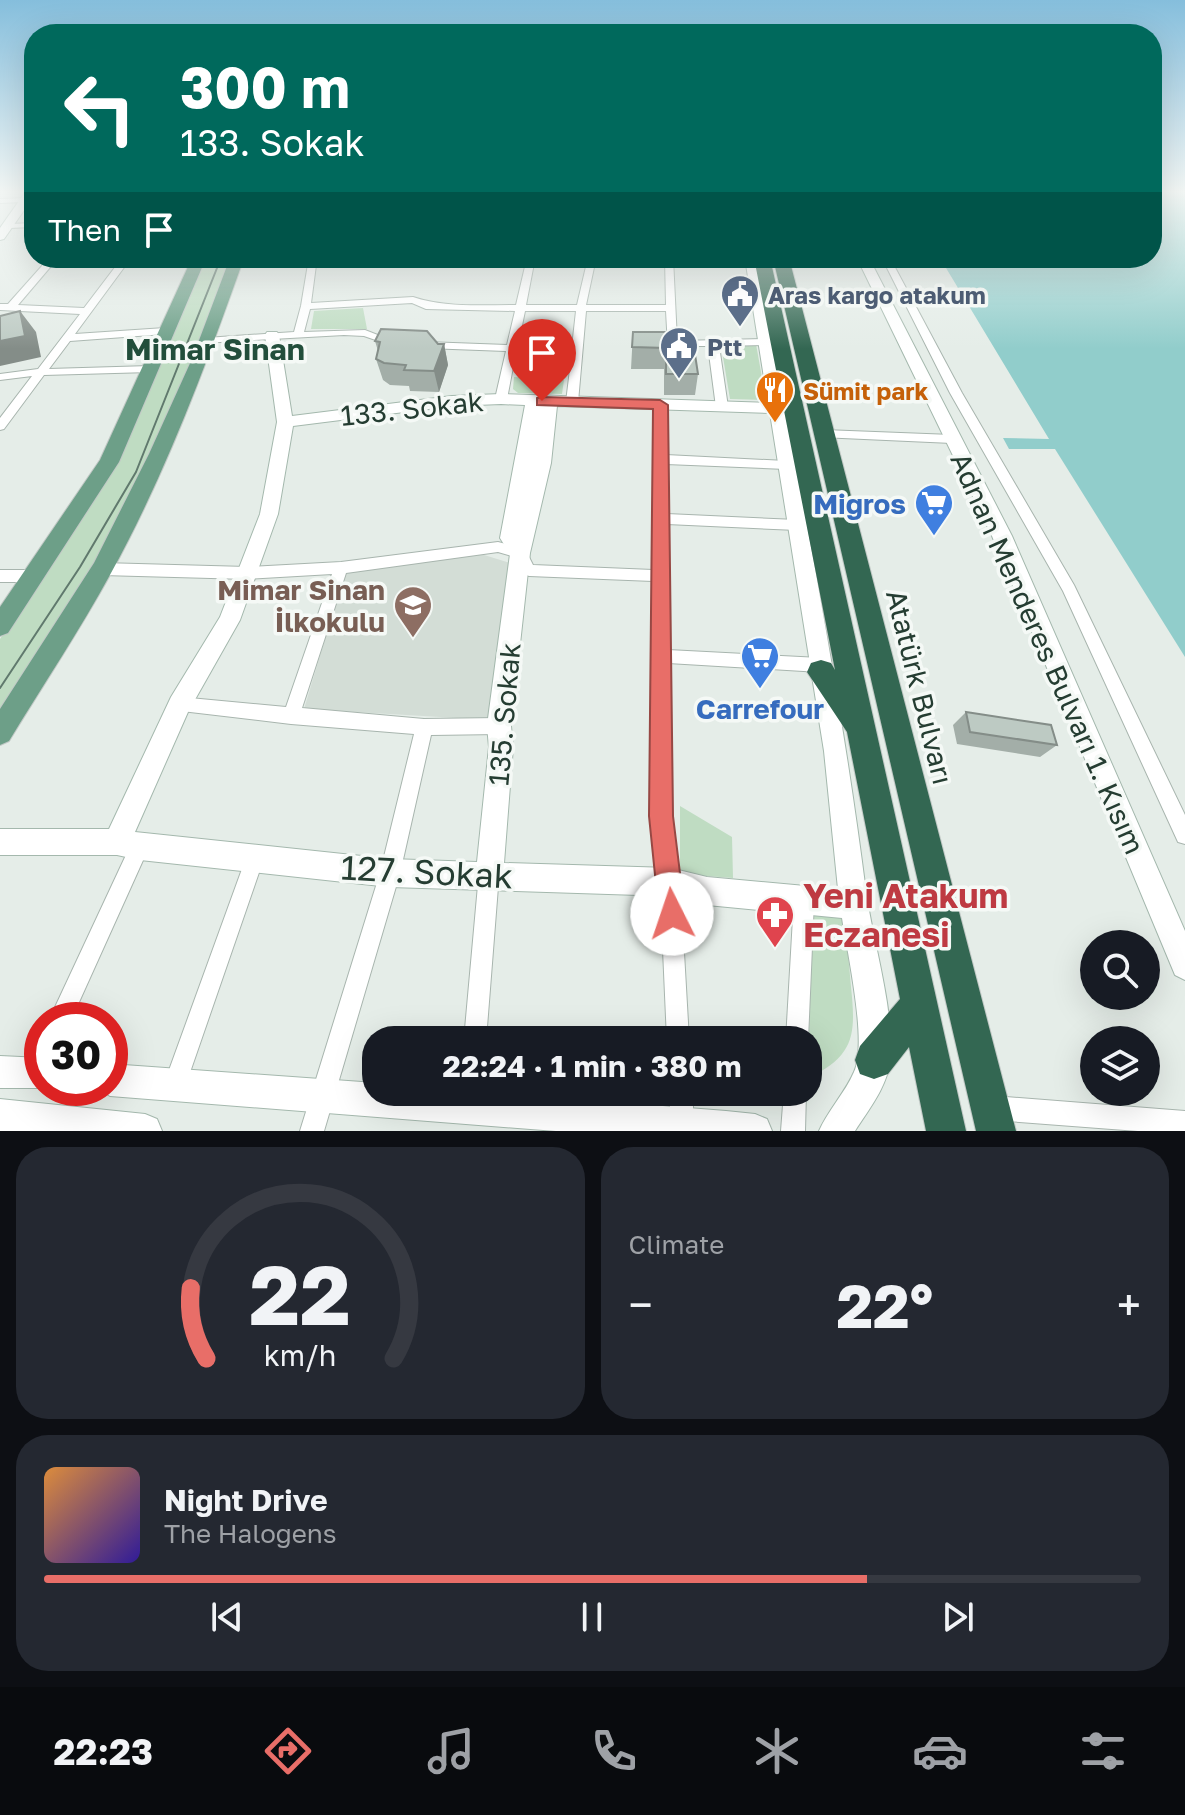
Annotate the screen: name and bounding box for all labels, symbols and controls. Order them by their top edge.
text: 300 m [180,53,350,120]
icon: left [48,56,152,160]
text: 133. Sokak [180,121,365,164]
icon: arrive [137,208,181,252]
text: Then [48,212,121,248]
public building icon: Aras kargo atakum [719,273,761,328]
place label: Aras kargo atakum [768,280,986,309]
pin [508,319,576,401]
public building icon: Ptt [658,325,700,380]
district label: Mimar Sinan [125,331,305,367]
icon: arrive [520,331,564,375]
place label: Ptt [707,332,742,361]
restaurant icon: Sümit park [754,369,796,424]
place label: Sümit park [803,376,929,405]
street label: 133. Sokak [339,384,485,432]
street label: Adnan Menderes Bulvarı 1. Kısım [944,447,1152,859]
supermarket icon: Migros [913,482,955,537]
place label: Migros [813,487,906,520]
place label: Mimar Sinan İlkokulu [217,573,385,638]
school or university icon: Mimar Sinan İlkokulu [392,584,434,639]
street label: Atatürk Bulvarı [880,586,960,788]
supermarket icon: Carrefour [739,635,781,690]
street label: 135. Sokak [481,641,527,787]
place label: Carrefour [696,692,824,725]
street label: 127. Sokak [340,847,514,895]
position arrow [630,872,714,956]
place label: Yeni Atakum Eczanesi [803,875,1008,954]
pharmacy icon: Yeni Atakum Eczanesi [754,894,796,949]
map controls [1080,930,1160,1106]
button: search [1080,930,1160,1010]
speed limit sign: 30 [24,1002,128,1106]
button: layers [1080,1026,1160,1106]
text: 22:24 · 1 min · 380 m [443,1048,741,1084]
text: Climate [629,1229,724,1260]
text: 22 [250,1243,351,1343]
text: 22° [836,1269,933,1341]
text: − [629,1278,653,1331]
text: + [1117,1278,1141,1331]
text: km/h [264,1338,337,1372]
text: Night Drive [164,1482,328,1518]
text: The Halogens [164,1518,337,1549]
icon: previous [205,1595,249,1639]
icon: pause [570,1595,614,1639]
icon: next [936,1595,980,1639]
icon: directions [260,1723,316,1779]
icon: music [423,1723,479,1779]
icon: phone [586,1723,642,1779]
icon: climate [749,1723,805,1779]
icon: car [912,1723,968,1779]
icon: filters [1075,1723,1131,1779]
text: 22:23 [54,1730,153,1773]

